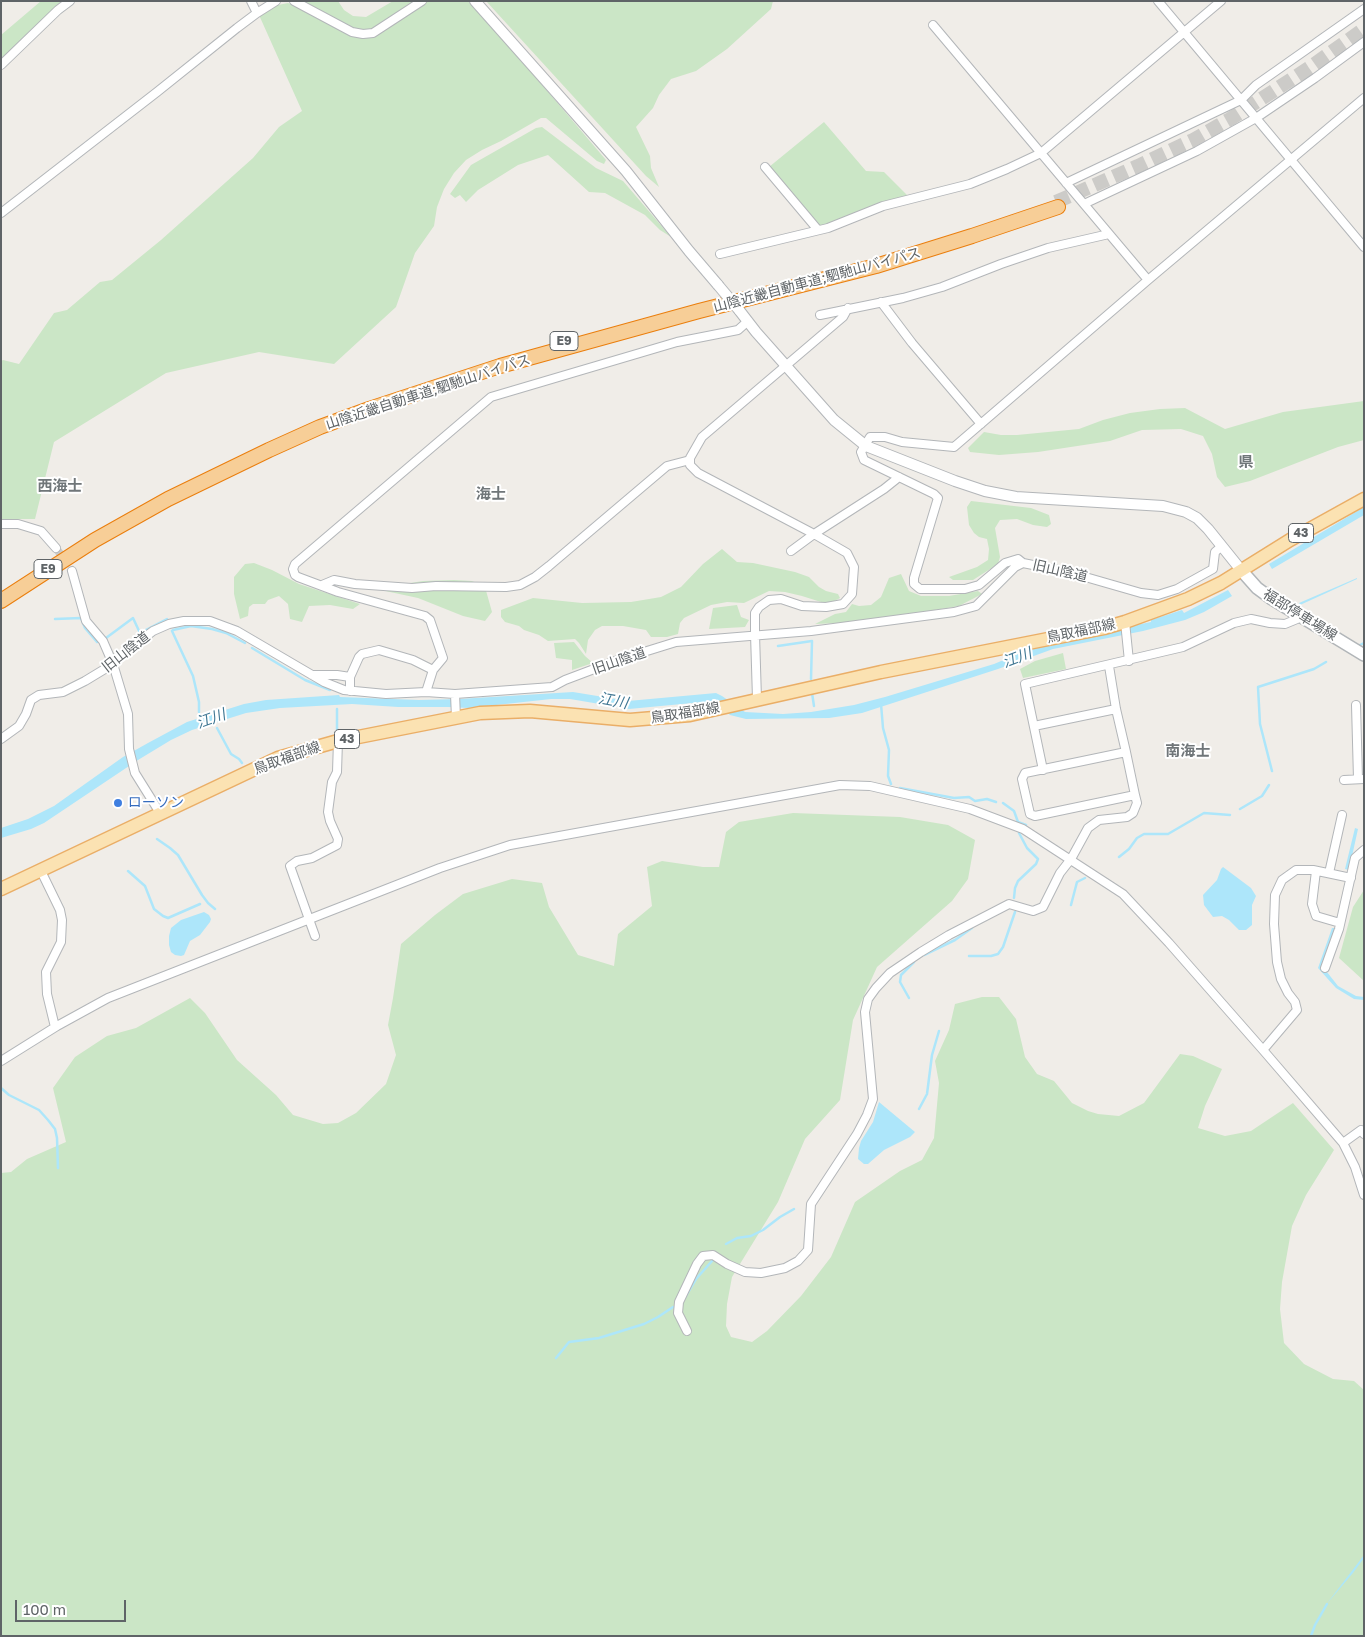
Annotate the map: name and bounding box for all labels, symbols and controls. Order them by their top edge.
street label: 山陰近畿自動車道;駟馳山バイパス [711,244,923,316]
road number: E9 [550,332,578,351]
street label: 山陰近畿自動車道;駟馳山バイパス [324,351,532,433]
district label: 県 [1239,453,1253,471]
district label: 西海士 [38,477,82,495]
district label: 海士 [476,485,506,503]
road number: 43 [1288,524,1314,542]
street label: 旧山陰道 [1031,557,1089,585]
road number: E9 [34,560,62,578]
street label: 福部停車場線 [1260,586,1340,644]
street label: 鳥取福部線 [1045,616,1117,646]
street label: 旧山陰道 [99,628,153,676]
street label: 旧山陰道 [590,644,648,678]
water label: 江川 [1000,644,1034,672]
water label: 江川 [597,690,629,712]
street label: 鳥取福部線 [649,699,721,727]
water label: 江川 [194,705,228,733]
road number: 43 [334,730,360,749]
street label: 鳥取福部線 [251,738,323,778]
district label: 南海士 [1166,742,1210,760]
place label: ローソン [128,795,184,811]
marker: ローソン [112,797,124,809]
scale bar [18,1590,129,1622]
text: 100 m [23,1600,66,1618]

